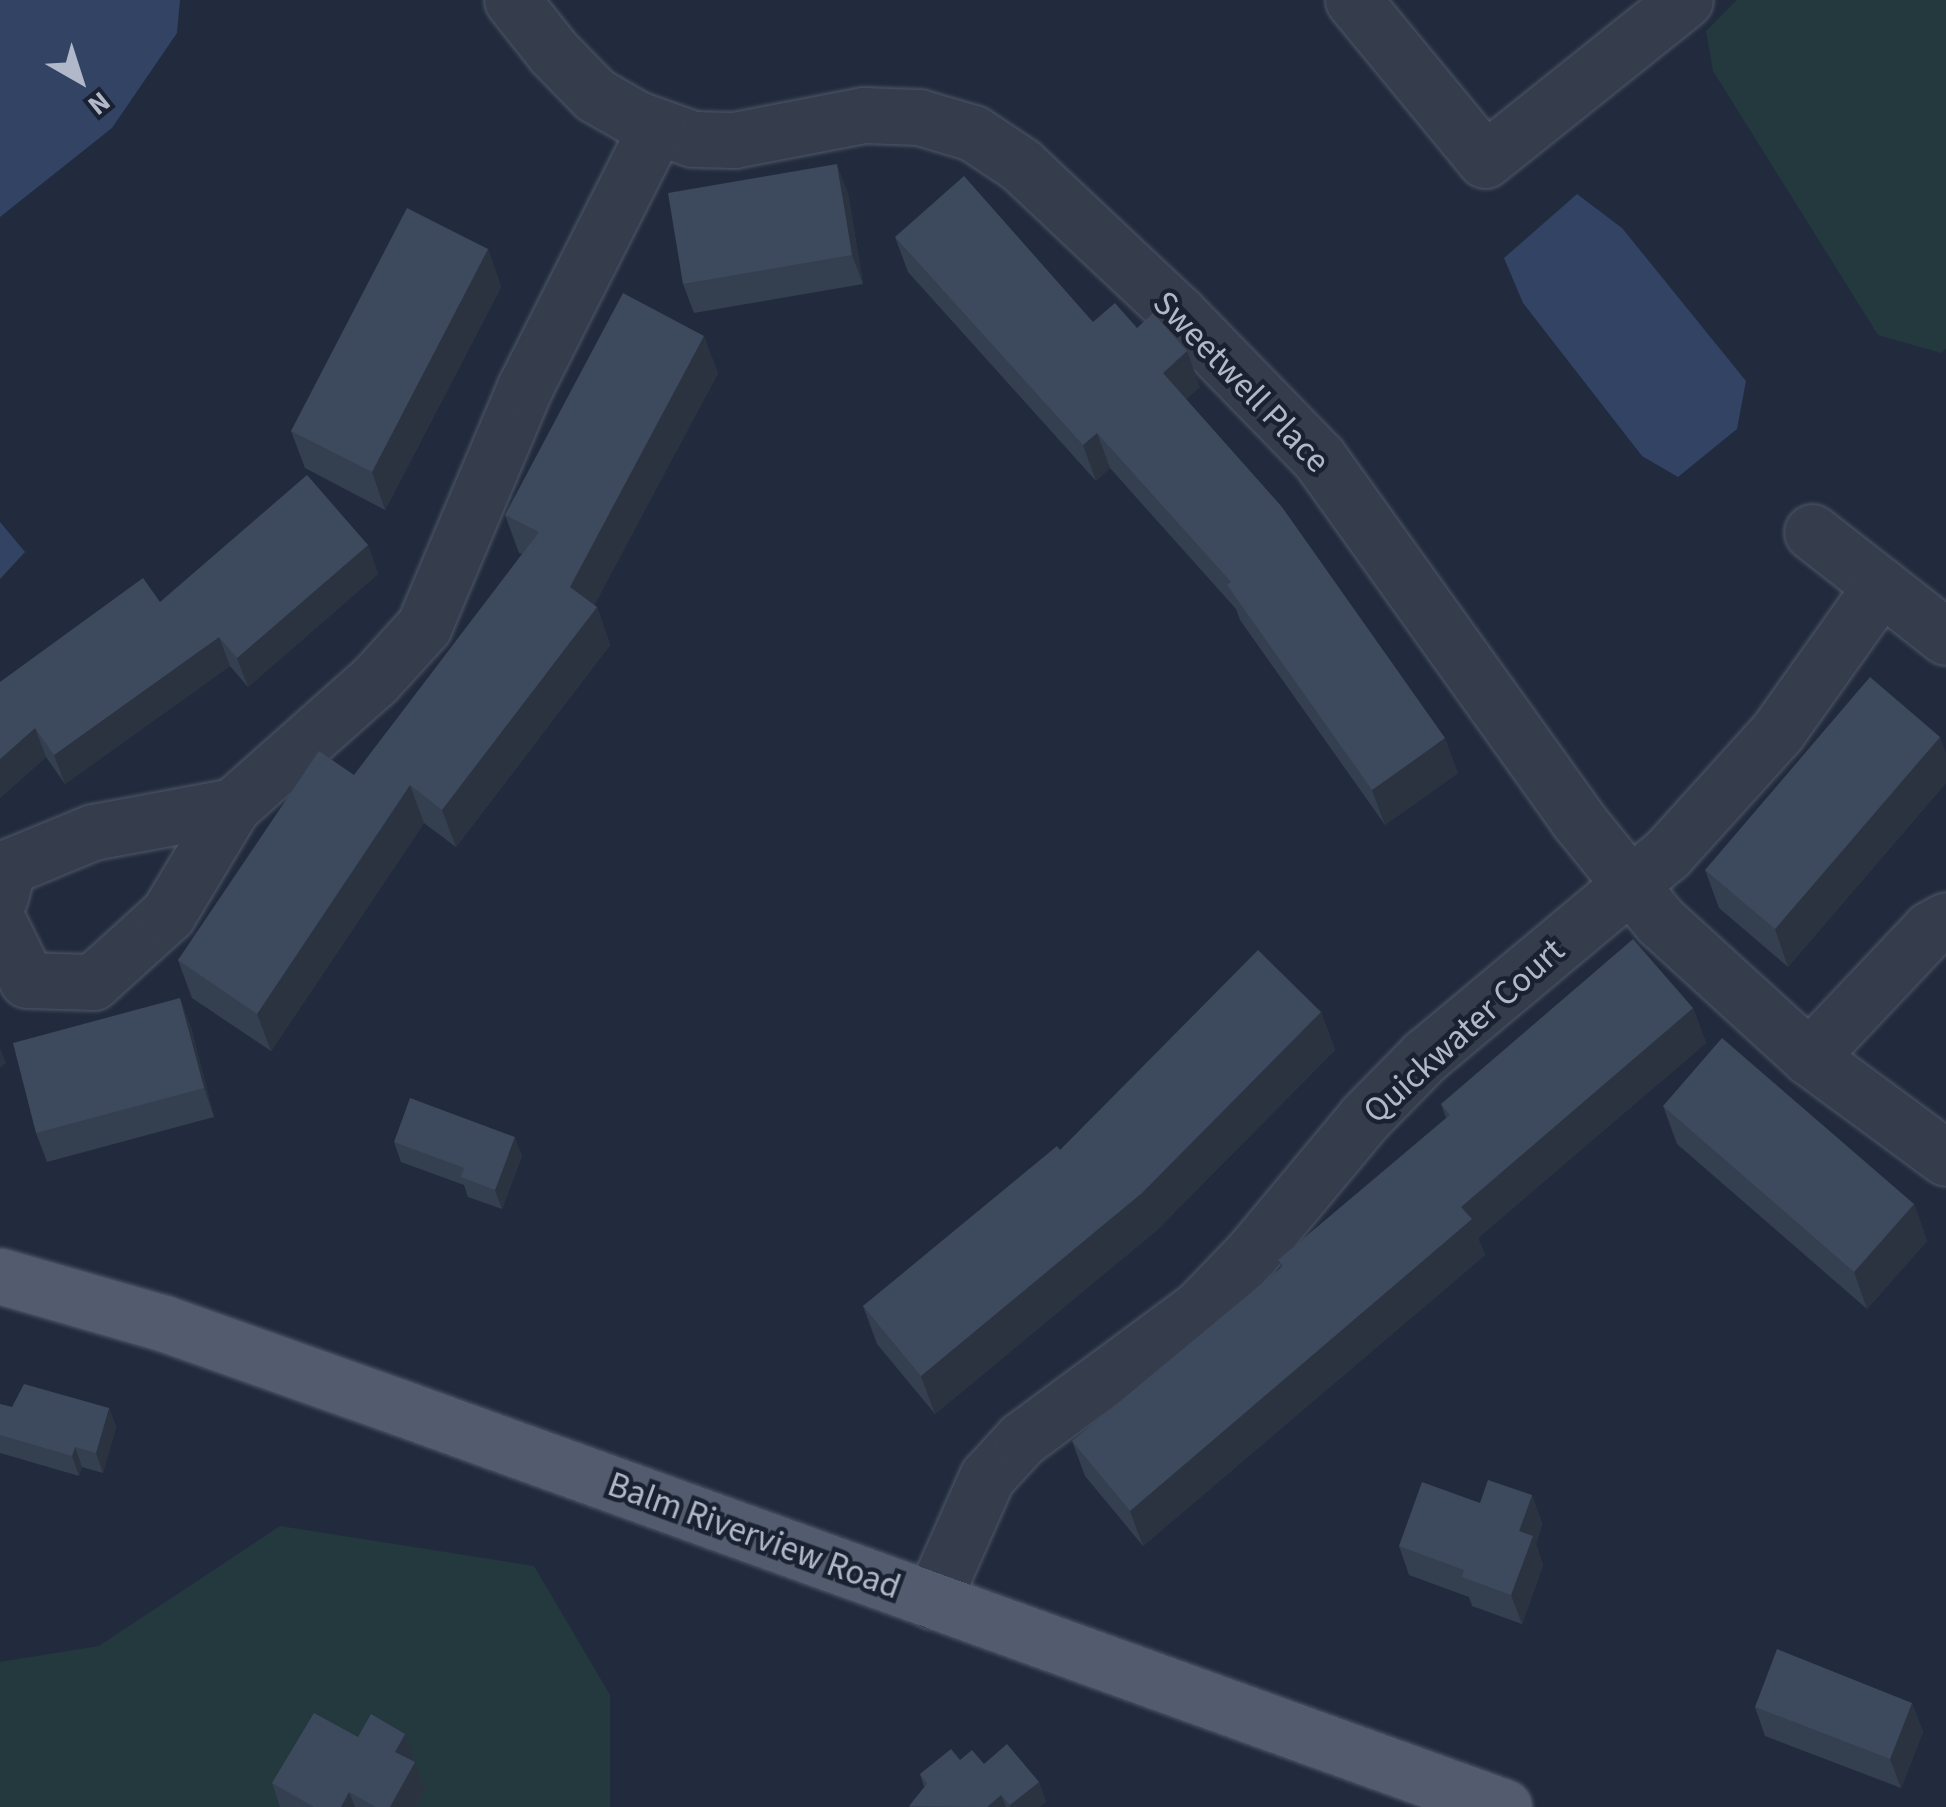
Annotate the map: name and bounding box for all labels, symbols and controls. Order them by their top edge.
north arrow [30,30,130,130]
text: N [79,82,119,125]
street label: Sweetwell Place [1144,282,1338,482]
street label: Quickwater Court [1355,930,1573,1132]
street label: Balm Riverview Road [602,1464,906,1608]

